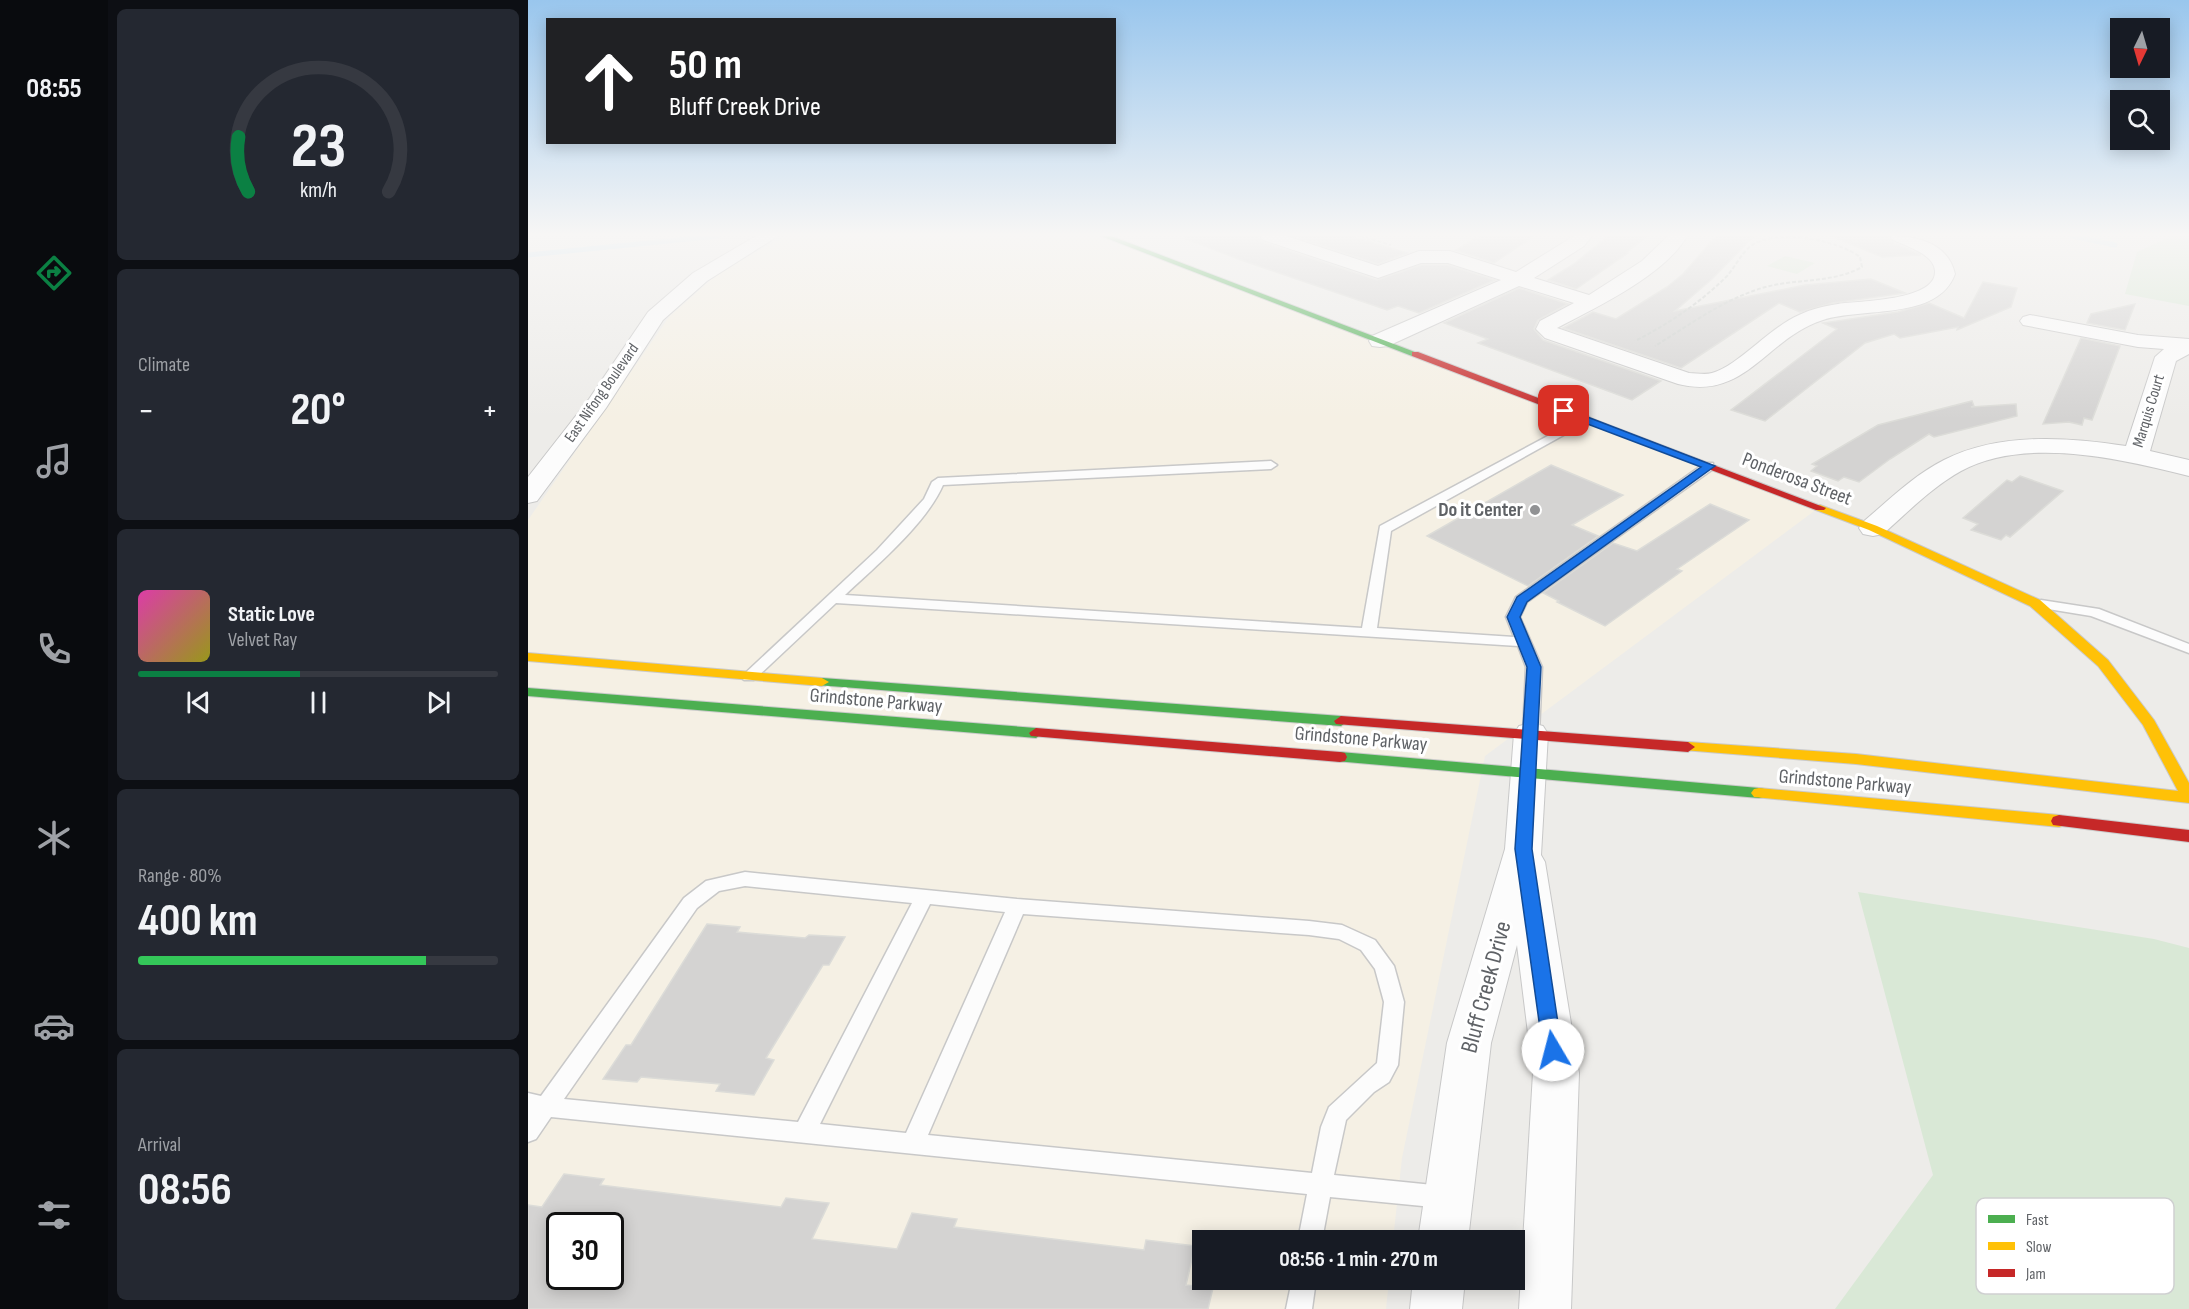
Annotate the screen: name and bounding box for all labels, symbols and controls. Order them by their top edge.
north arrow [2110,18,2170,78]
map controls [2110,18,2170,150]
text: 50 m [669,40,742,91]
icon: ahead [570,42,648,120]
text: 08:55 [26,73,82,105]
button: search [2110,90,2170,150]
text: Bluff Creek Drive [669,91,821,123]
text: 23 [290,110,346,185]
text: km/h [299,178,337,203]
icon: directions [33,252,75,294]
street label: East Nifong Boulevard [561,340,643,446]
text: Climate [138,353,190,377]
street label: Marquis Court [2129,372,2169,450]
text: 20° [290,383,346,438]
pin [1538,385,1589,436]
text: − [138,391,154,431]
text: + [482,391,498,431]
icon: arrive [1547,394,1580,427]
icon: music [33,440,75,482]
street label: Ponderosa Street [1739,447,1855,511]
place label: Do it Center [1438,498,1523,522]
marker: Do it Center [1528,503,1542,517]
text: Static Love [228,601,315,628]
icon: phone [33,628,75,670]
text: Velvet Ray [228,628,297,652]
street label: Grindstone Parkway [809,683,944,719]
icon: previous [182,686,215,719]
icon: pause [302,686,335,719]
icon: next [422,686,455,719]
street label: Grindstone Parkway [1294,721,1429,757]
street label: Grindstone Parkway [1778,764,1913,800]
icon: climate [33,817,75,859]
text: Range · 80% [138,864,222,888]
text: 400 km [138,894,258,949]
street label: Bluff Creek Drive [1455,918,1517,1056]
icon: car [33,1005,75,1047]
position arrow [1521,1018,1585,1082]
text: Arrival [138,1133,181,1157]
text: 08:56 [138,1163,232,1218]
icon: filters [33,1194,75,1236]
legend [1976,1198,2174,1294]
text: Fast [2026,1211,2049,1230]
speed limit sign: 30 [546,1212,624,1290]
text: Slow [2026,1238,2051,1257]
text: 08:56 · 1 min · 270 m [1279,1246,1438,1273]
text: Jam [2025,1265,2046,1284]

